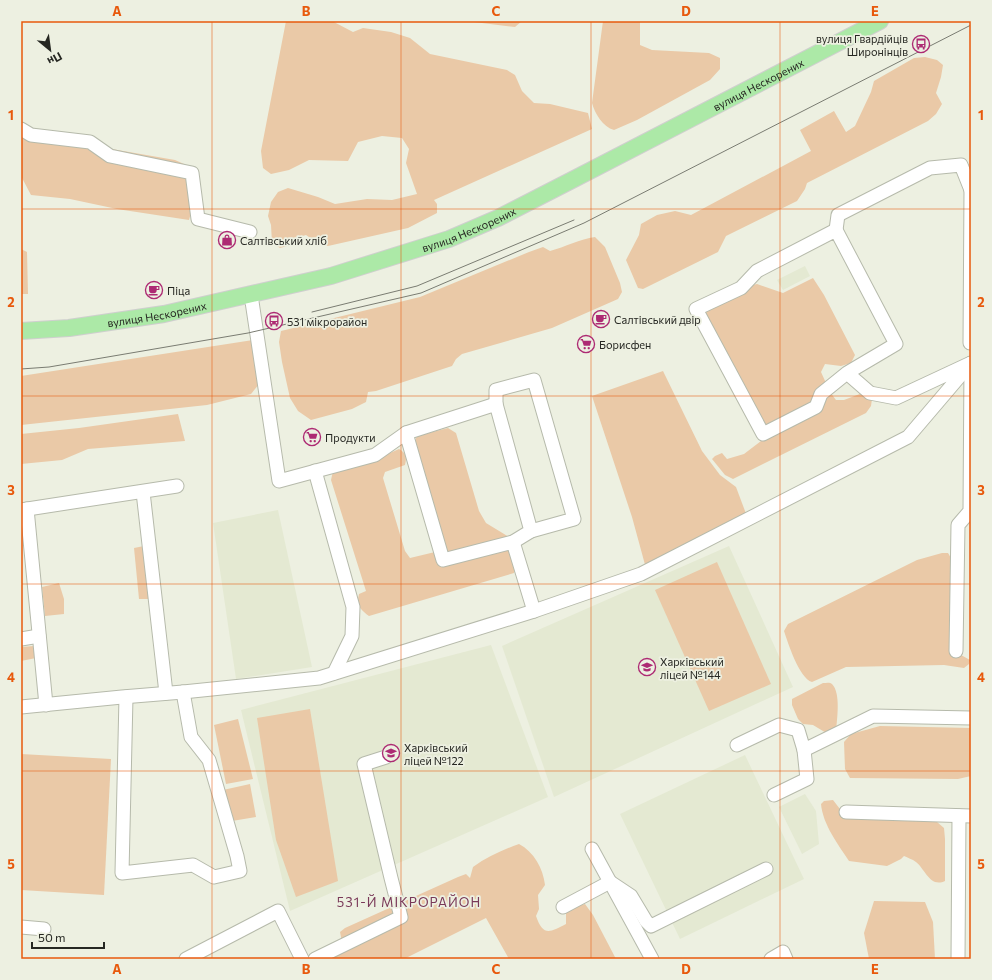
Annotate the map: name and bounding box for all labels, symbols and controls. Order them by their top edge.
text: A [112,3,122,19]
text: B [302,3,311,19]
text: C [492,3,501,19]
text: D [681,3,691,19]
text: E [871,3,879,19]
north arrow [30,30,70,70]
place label: вулиця Гвардійців Широнінців [816,32,908,58]
bus stop icon: вулиця Гвардійців Широнінців [911,34,931,54]
text: Пн [46,50,65,68]
street label: вулиця Нескорених [710,55,806,113]
text: 1 [8,107,14,123]
text: 1 [978,107,984,123]
street label: вулиця Нескорених [420,204,518,254]
shop icon: Салтівський хліб [217,230,237,250]
place label: Салтівський хліб [240,234,327,247]
cafe icon: Піца [144,280,164,300]
place label: Піца [167,284,190,297]
text: 2 [7,294,15,310]
text: 2 [977,294,985,310]
street label: вулиця Нескорених [106,298,208,329]
cafe icon: Салтівський двір [591,309,611,329]
bus stop icon: 531 мікрорайон [264,311,284,331]
place label: Салтівський двір [614,313,701,326]
place label: 531 мікрорайон [287,315,367,328]
supermarket icon: Борисфен [576,334,596,354]
place label: Борисфен [599,338,651,351]
supermarket icon: Продукти [302,427,322,447]
place label: Продукти [325,431,376,444]
text: 3 [7,482,15,498]
text: 3 [977,482,985,498]
place label: Харківський ліцей №144 [660,655,724,681]
school or university icon: Харківський ліцей №144 [637,657,657,677]
text: 4 [7,669,15,685]
text: 4 [977,669,985,685]
place label: Харківський ліцей №122 [404,741,468,767]
school or university icon: Харківський ліцей №122 [381,743,401,763]
text: 5 [7,856,15,872]
text: 5 [977,856,985,872]
district label: 531-Й МІКРОРАЙОН [337,894,481,910]
scale bar [32,924,104,950]
text: 50 m [38,930,66,944]
text: A [112,961,122,977]
text: B [302,961,311,977]
text: C [492,961,501,977]
text: D [681,961,691,977]
text: E [871,961,879,977]

